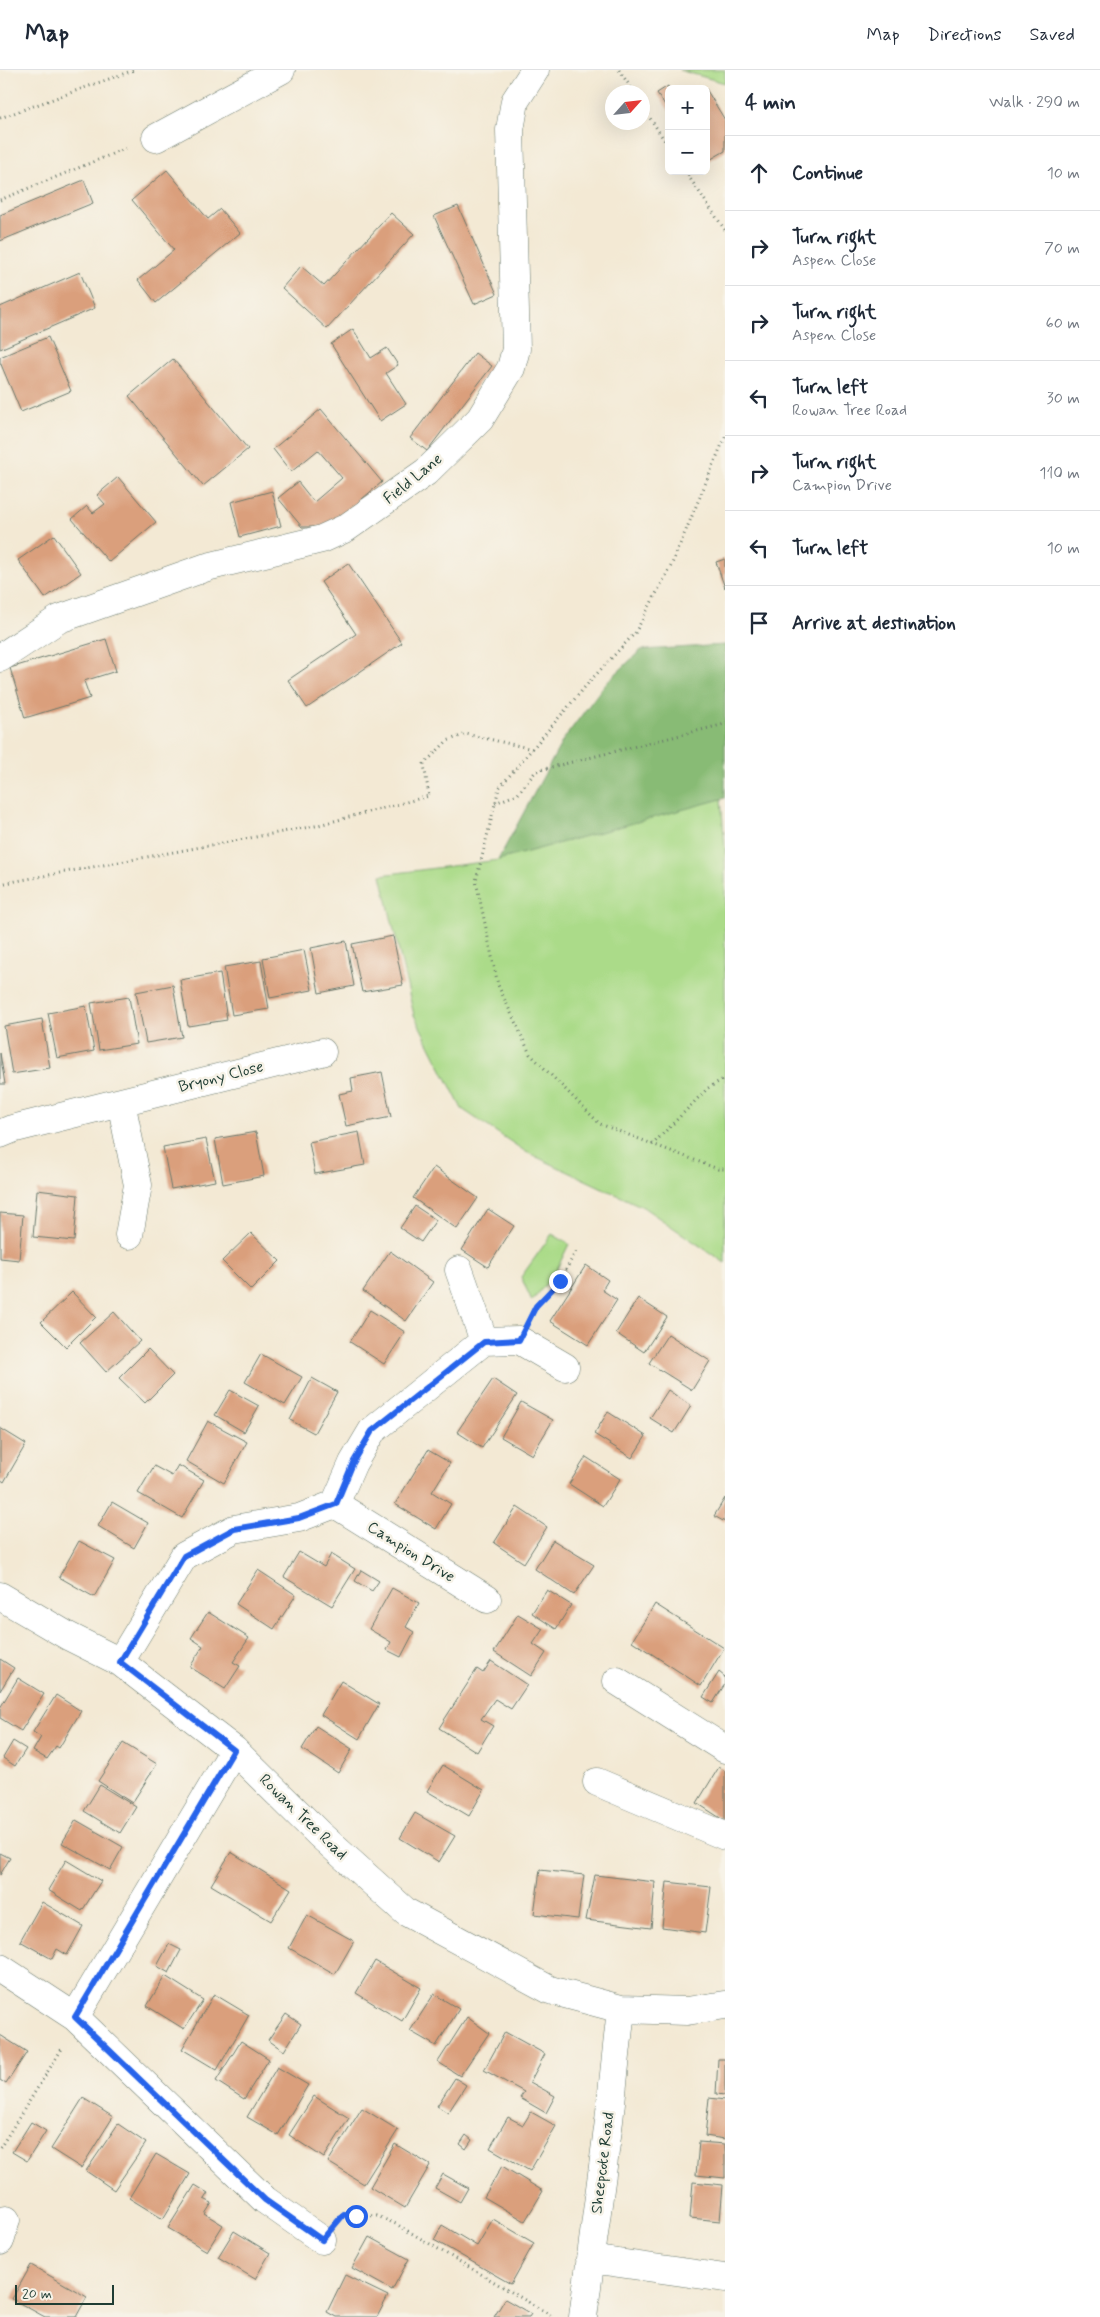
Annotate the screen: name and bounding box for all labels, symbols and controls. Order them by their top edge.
text: Map [25,19,69,50]
text: Map [867,23,900,47]
text: Directions [928,23,1002,47]
text: Saved [1030,23,1075,47]
north arrow [605,85,650,130]
map controls [665,85,710,175]
button: + [665,85,710,130]
text: 4 min [745,89,796,117]
text: Walk · 290 m [989,92,1080,113]
button: − [665,130,710,175]
icon: ahead [745,159,773,187]
text: Continue [792,161,863,186]
text: 10 m [1047,163,1080,184]
text: Turn right [792,225,876,250]
icon: right [745,234,773,262]
text: 70 m [1044,238,1080,259]
text: Aspen Close [792,250,876,271]
text: Turn right [792,300,876,325]
icon: right [745,309,773,337]
text: 60 m [1046,313,1080,334]
text: Aspen Close [792,325,876,346]
text: Turn left [792,375,868,400]
icon: left [745,384,773,412]
text: 30 m [1047,388,1080,409]
text: Rowan Tree Road [792,400,907,421]
street label: Field Lane [379,449,447,509]
text: Turn right [792,450,876,475]
icon: right [745,459,773,487]
text: 110 m [1039,463,1080,484]
text: Campion Drive [792,475,892,496]
icon: left [745,534,773,562]
text: Turn left [792,536,868,561]
text: 10 m [1047,538,1080,559]
icon: arrive [745,609,773,637]
text: Arrive at destination [792,611,956,636]
street label: Bryony Close [176,1056,266,1098]
route end [549,1270,572,1293]
street label: Campion Drive [363,1517,459,1587]
street label: Rowan Tree Road [254,1769,352,1865]
street label: Sheepcote Road [586,2111,620,2215]
route start [345,2205,368,2228]
scale bar [15,2282,114,2305]
text: 20 m [22,2285,52,2303]

